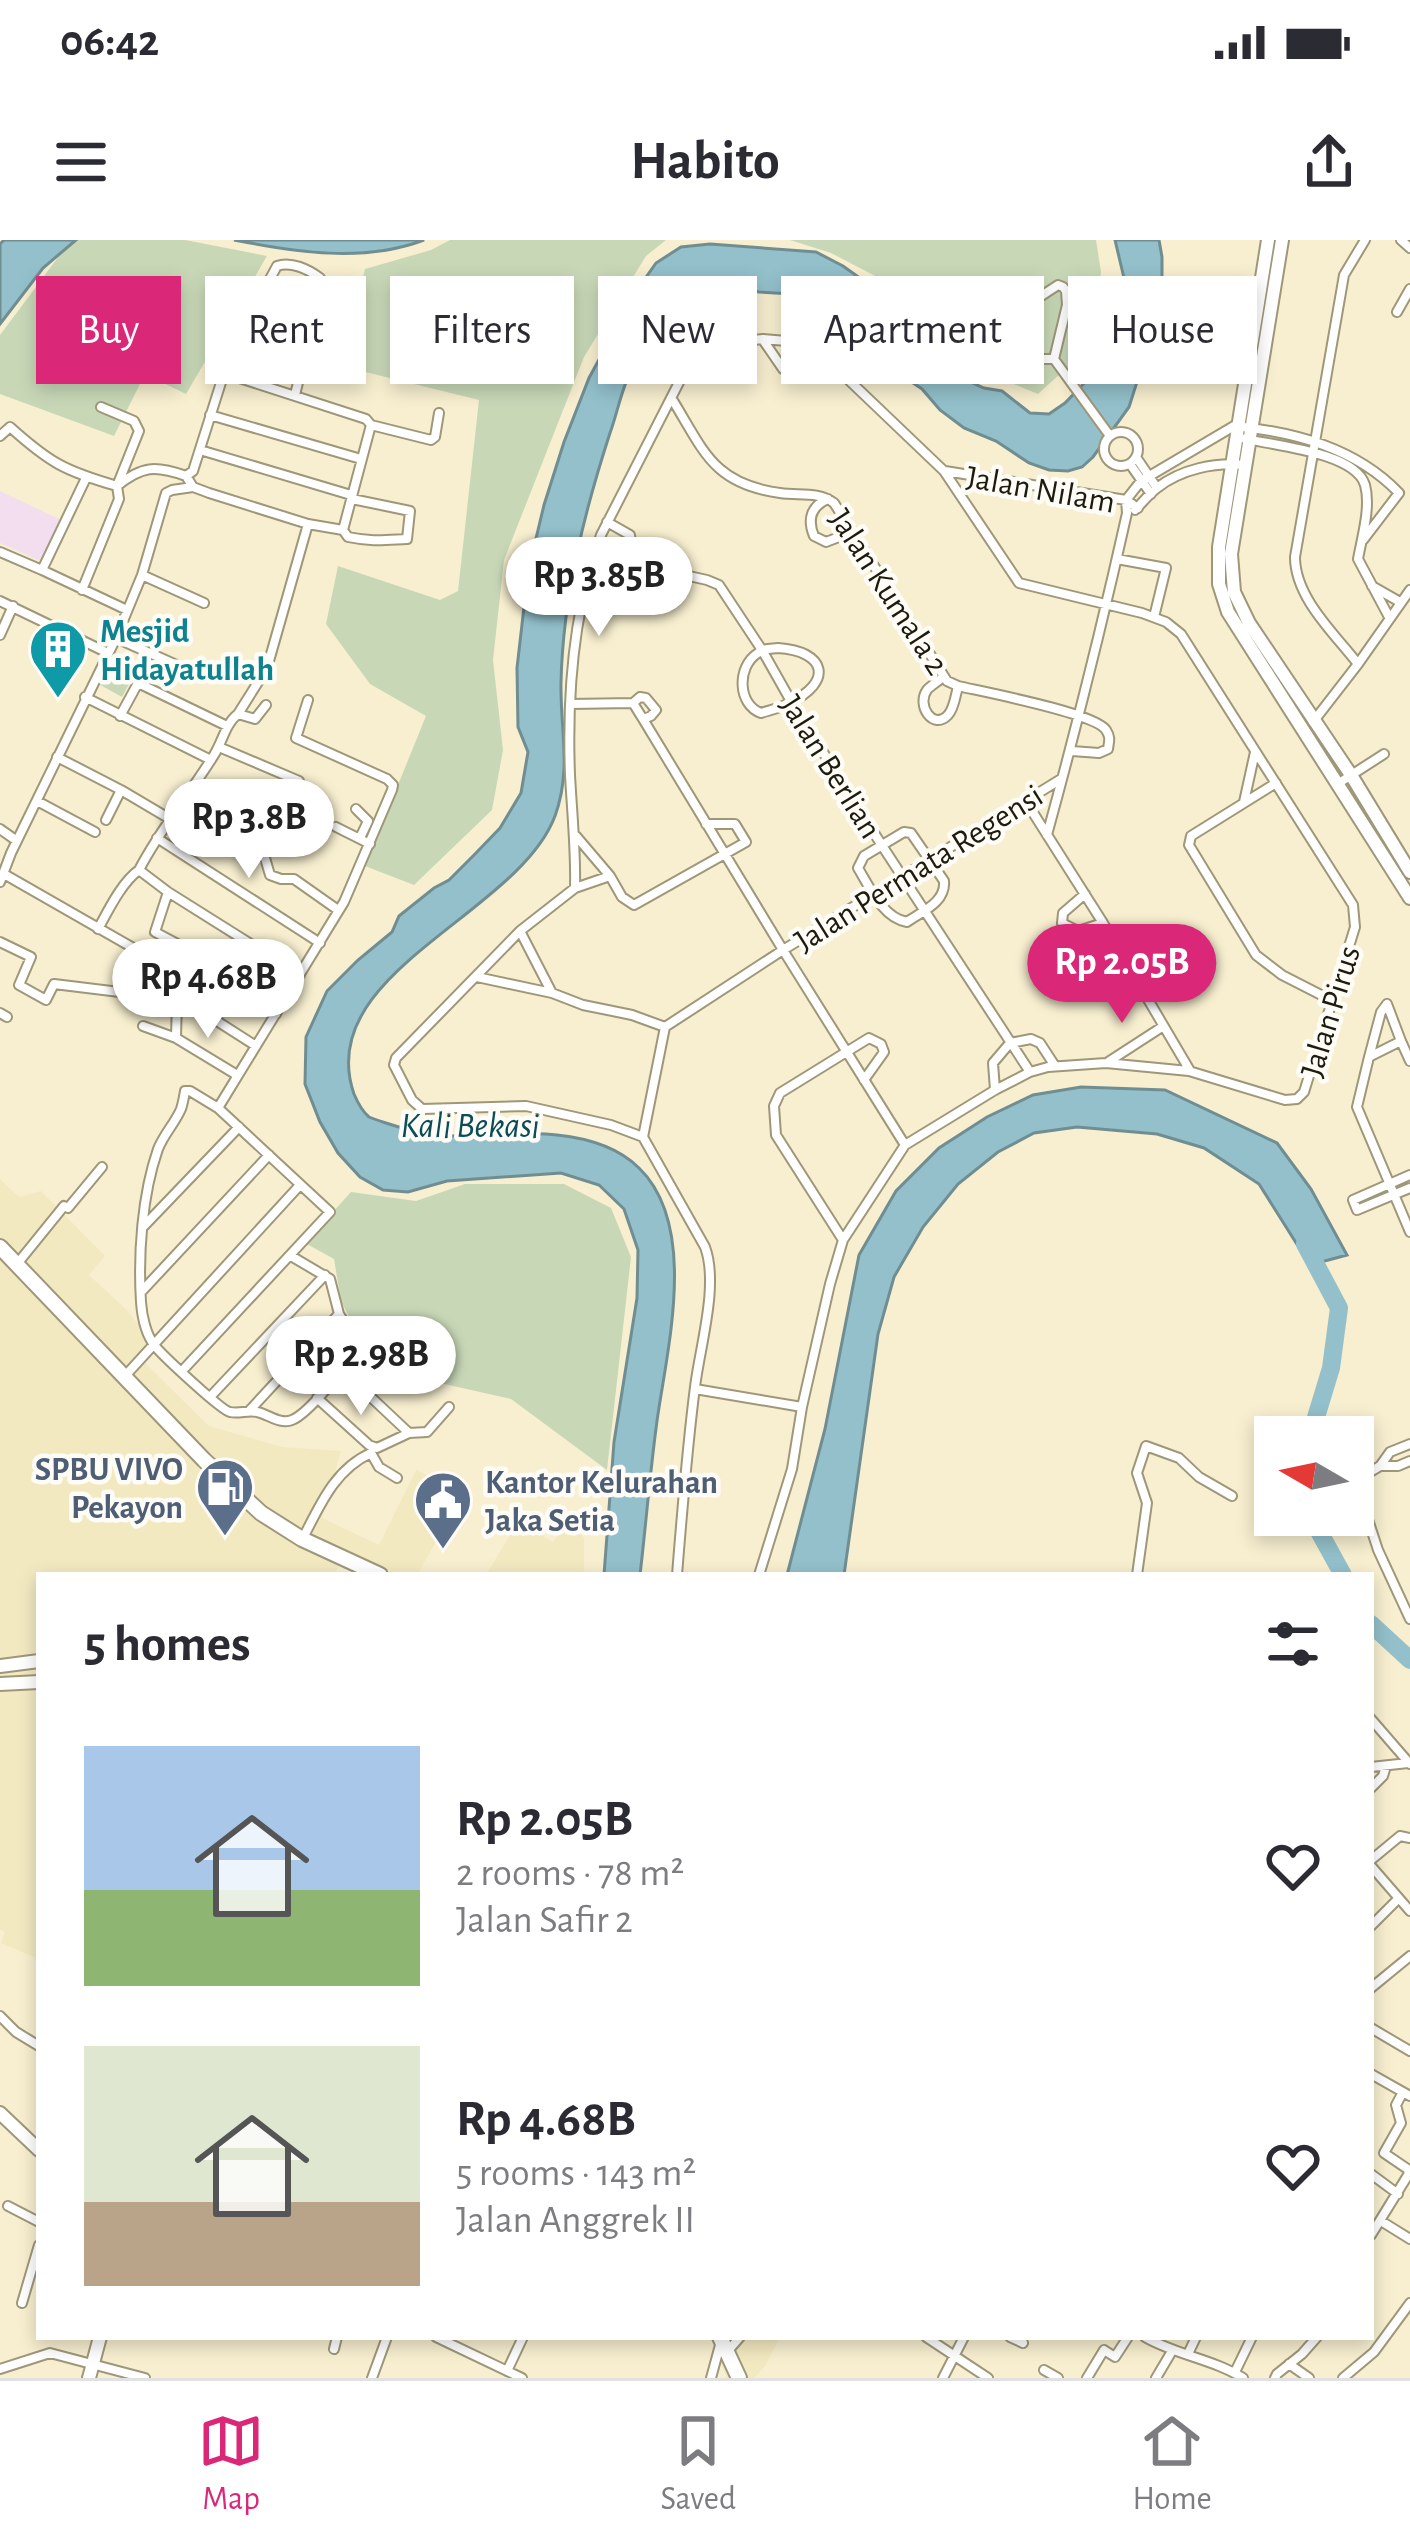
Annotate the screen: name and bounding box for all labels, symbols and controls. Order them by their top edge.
text: 06:42 [60,19,159,64]
icon: menu [48,129,114,195]
icon: share [1296,129,1362,195]
text: Habito [630,135,780,189]
chip: Buy [36,276,181,384]
chip: Rent [205,276,366,384]
chip: Filters [390,276,574,384]
chip: New [598,276,757,384]
chip: Apartment [781,276,1044,384]
chip: House [1068,276,1257,384]
street label: Jalan Nilam [964,461,1117,520]
street label: Jalan Kumala 2 [822,504,953,681]
pin: Rp 3.85B [475,537,723,639]
text: Rp 3.85B [533,556,665,595]
place label: Mesjid Hidayatullah [100,616,274,687]
building icon: Mesjid Hidayatullah [27,618,89,700]
street label: Jalan Berlian [773,690,887,845]
pin: Rp 3.8B [138,779,360,881]
street label: Jalan Permata Regensi [790,780,1049,959]
text: Rp 3.8B [191,798,307,837]
pin: Rp 2.05B [998,924,1246,1026]
pin: Rp 4.68B [84,939,332,1041]
street label: Jalan Pirus [1296,942,1367,1081]
text: Rp 2.05B [1054,943,1190,982]
text: Rp 4.68B [139,958,277,997]
water label: Kali Bekasi [401,1108,540,1144]
pin: Rp 2.98B [237,1316,485,1418]
text: Rp 2.98B [293,1335,429,1374]
north arrow [1254,1416,1374,1536]
map controls [1254,1416,1374,1536]
place label: SPBU VIVO Pekayon [35,1454,183,1525]
fuel station icon: SPBU VIVO Pekayon [194,1456,256,1538]
place label: Kantor Kelurahan Jaka Setia [485,1467,718,1538]
public building icon: Kantor Kelurahan Jaka Setia [412,1469,474,1551]
icon: filters [1260,1611,1326,1677]
text: 5 homes [84,1619,251,1670]
icon: home [180,1794,324,1938]
text: Rp 2.05B [456,1794,633,1845]
icon: heart [1260,1833,1326,1899]
text: 2 rooms · 78 m² [456,1854,684,1893]
text: Jalan Safir 2 [456,1901,633,1940]
icon: home [180,2094,324,2238]
text: Rp 4.68B [456,2094,636,2145]
icon: heart [1260,2133,1326,2199]
text: 5 rooms · 143 m² [456,2154,696,2193]
text: Jalan Anggrek II [456,2201,695,2240]
tab: Map [198,2408,264,2520]
tab: Saved [661,2408,736,2520]
tab: Home [1132,2408,1212,2520]

